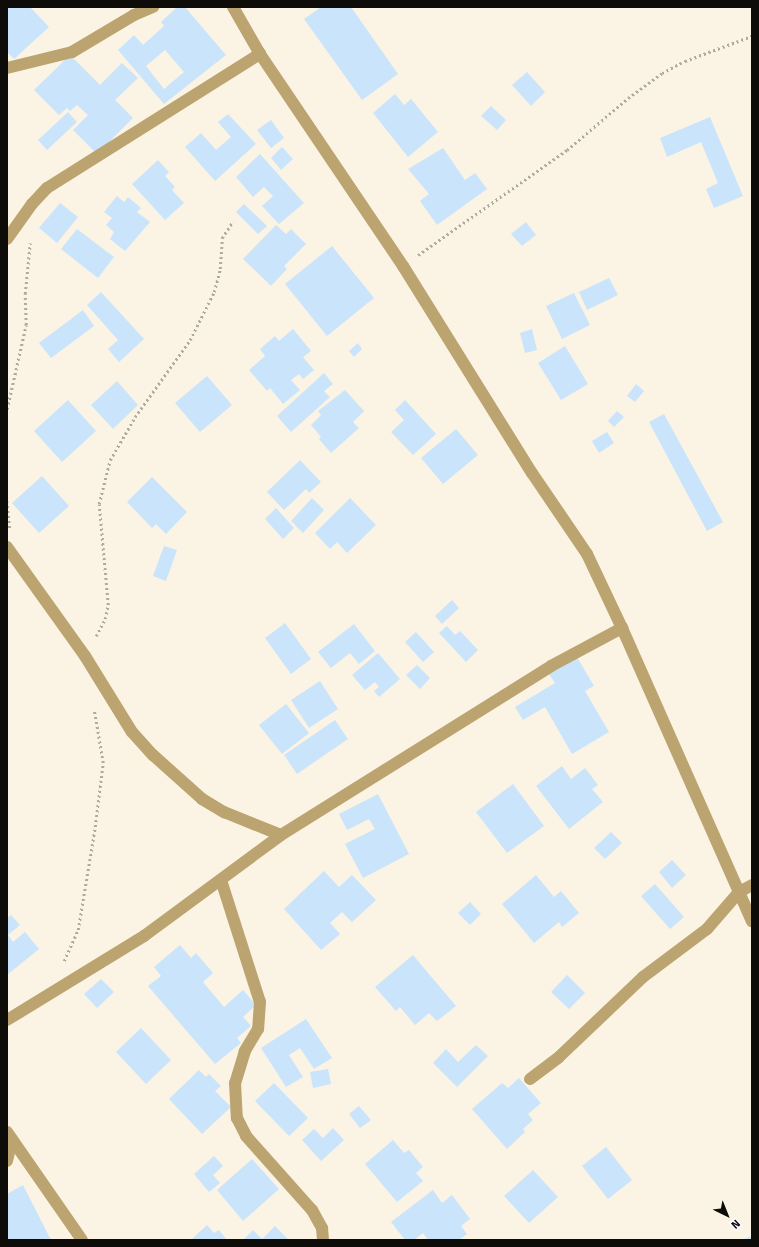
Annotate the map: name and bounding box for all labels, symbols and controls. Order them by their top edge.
north arrow [707,1195,747,1235]
text: N [728,1217,743,1231]

